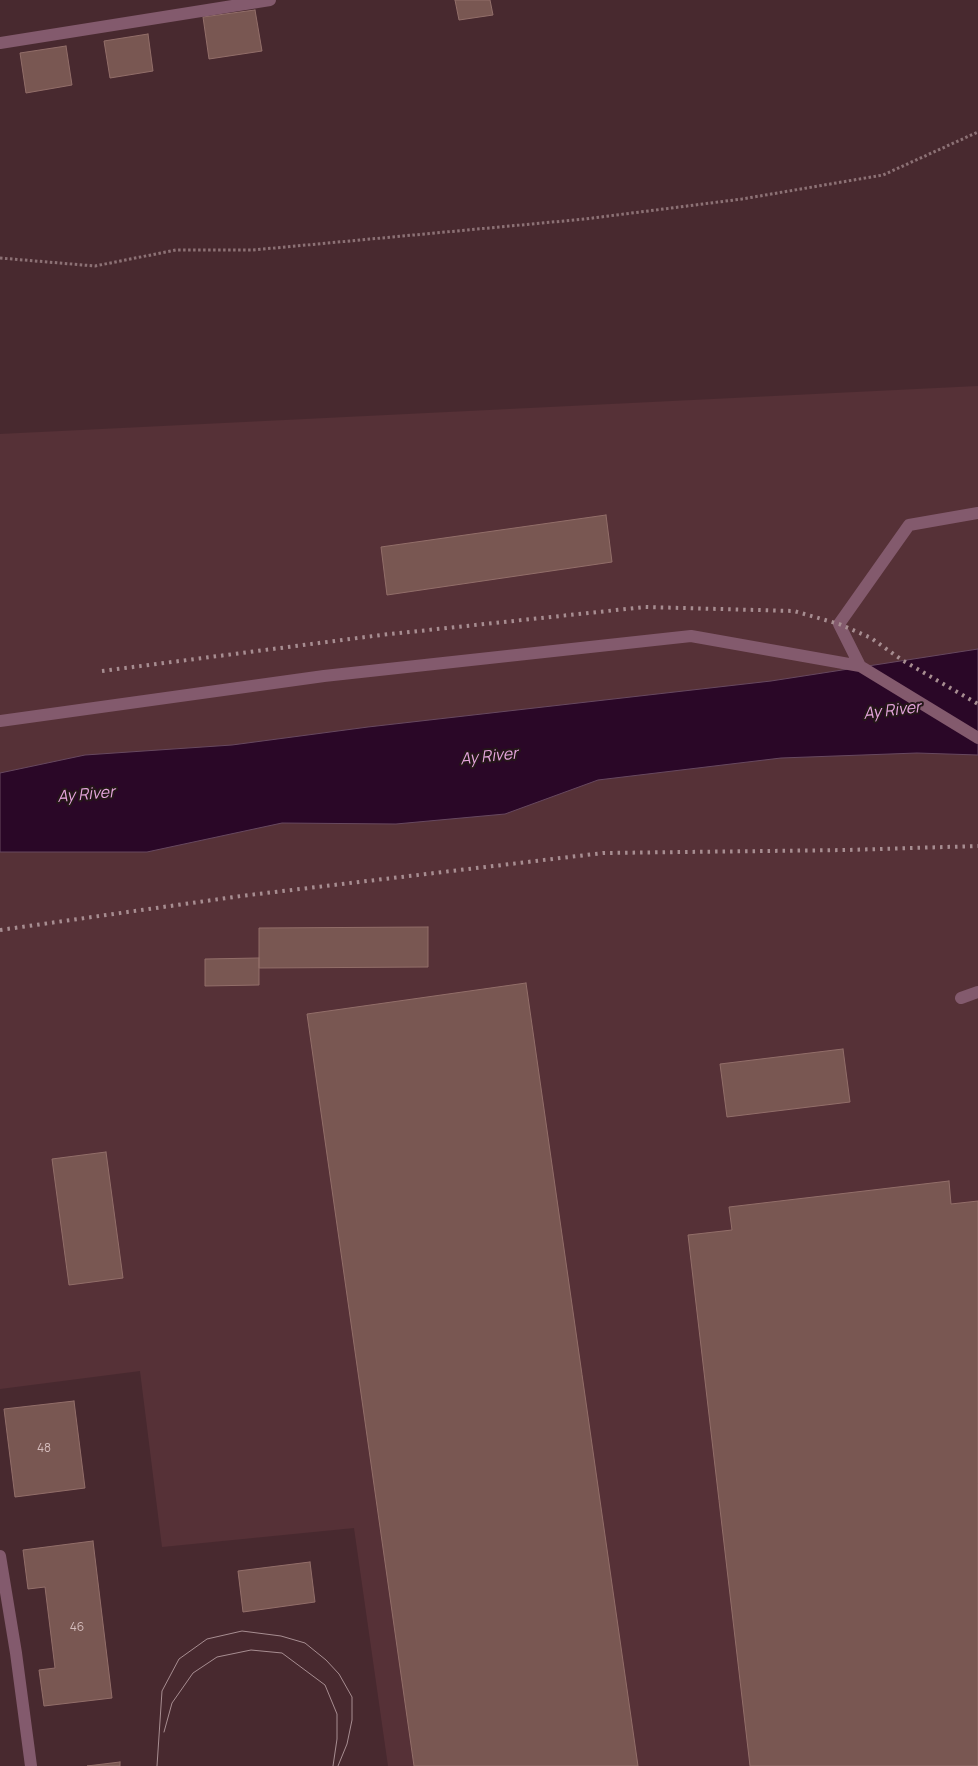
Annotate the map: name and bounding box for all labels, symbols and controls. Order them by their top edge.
water label: Ay River [862,698,922,724]
water label: Ay River [459,744,519,770]
water label: Ay River [56,783,116,807]
house number: 48 [37,1442,51,1456]
house number: 46 [70,1621,84,1635]

